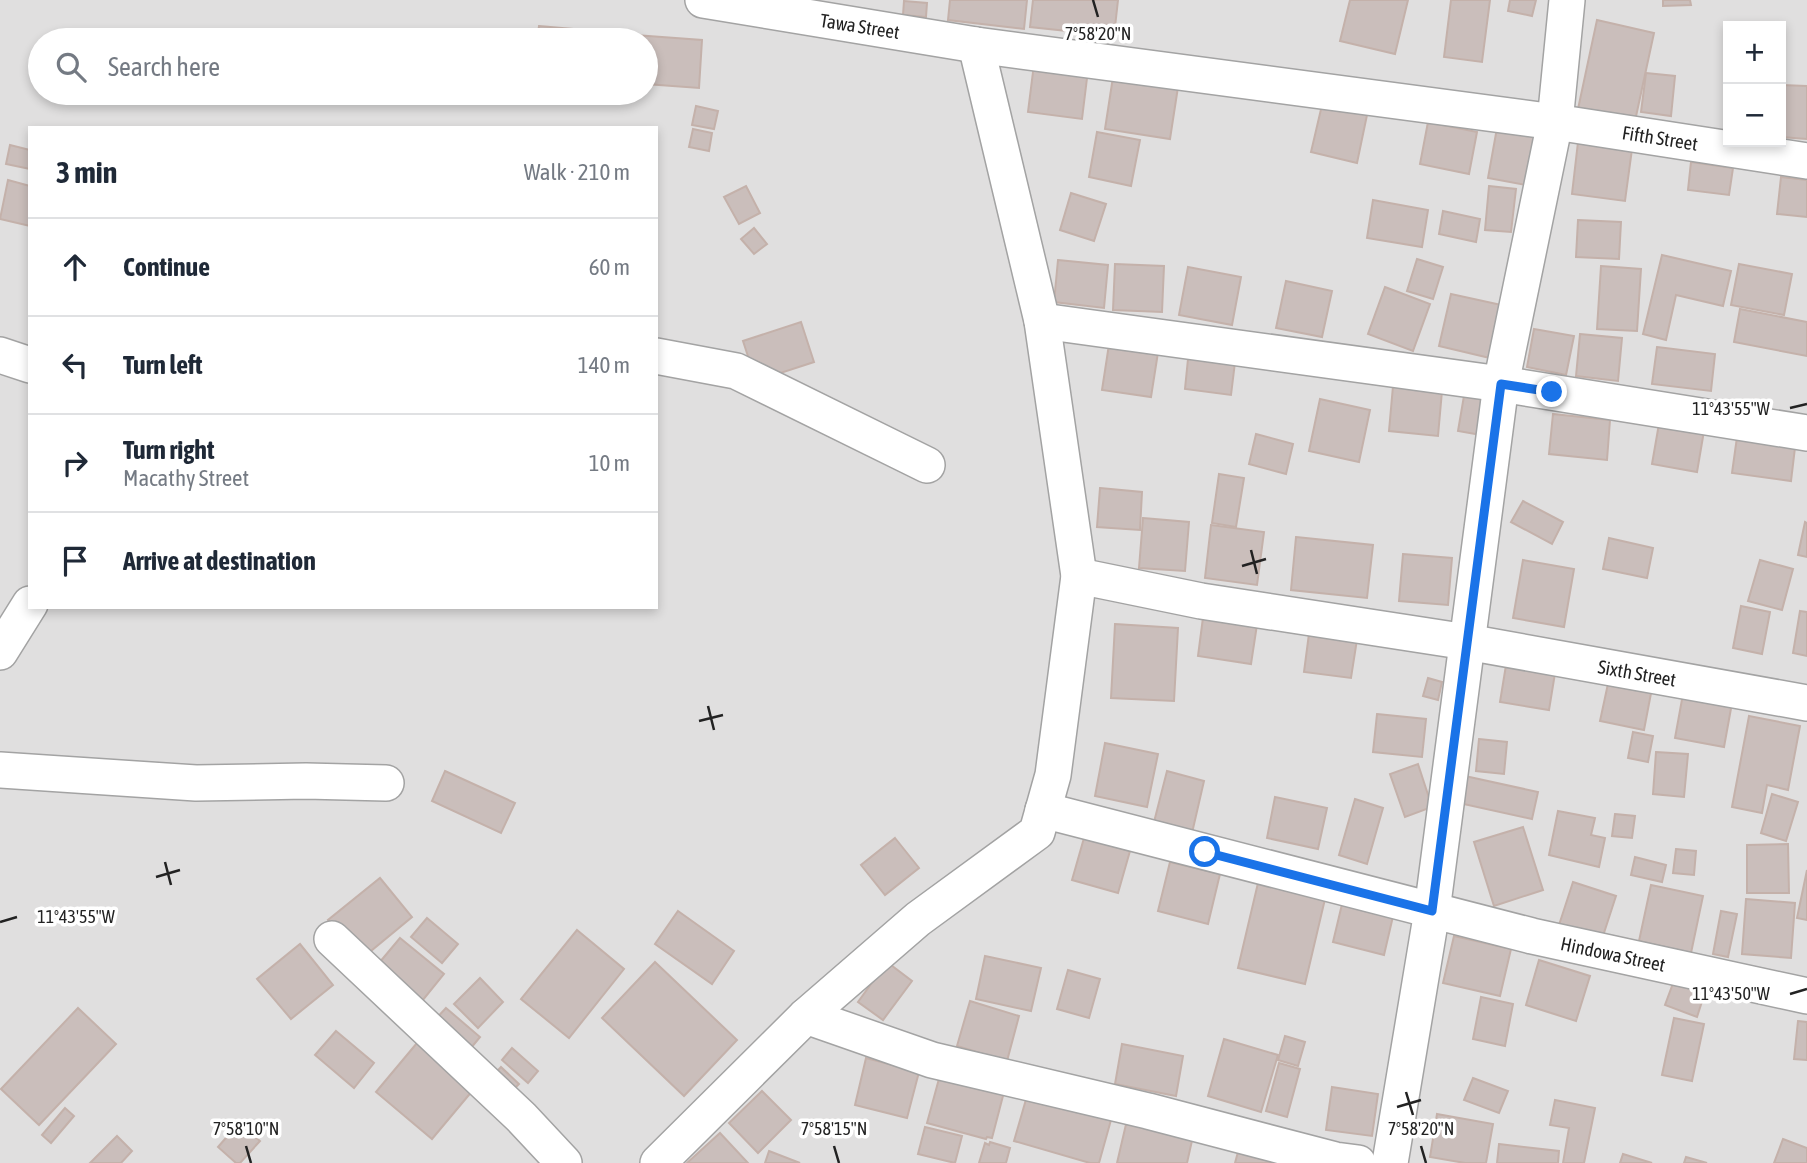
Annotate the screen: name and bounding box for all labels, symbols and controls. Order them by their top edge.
street label: Tawa Street [819,9,901,43]
map controls [1723,21,1786,147]
button: + [1723,21,1786,84]
text: 7°58'20"N [1065,23,1131,44]
search box [28,28,658,105]
icon: search [52,48,90,86]
text: Search here [108,52,220,82]
button: − [1723,84,1786,147]
street label: Fifth Street [1621,121,1699,155]
text: 3 min [56,155,117,189]
text: Walk · 210 m [524,159,630,185]
icon: ahead [56,248,94,286]
text: Continue [123,252,210,282]
text: 60 m [589,254,630,280]
icon: left [56,346,94,384]
text: Turn left [123,350,203,380]
text: 140 m [578,352,630,378]
route end [1536,376,1567,407]
text: 11°43'55"W [1692,398,1770,419]
text: Turn right [123,435,214,465]
icon: right [56,444,94,482]
text: 10 m [589,450,630,476]
text: Macathy Street [123,465,249,491]
icon: arrive [56,542,94,580]
text: Arrive at destination [123,546,316,576]
street label: Sixth Street [1596,655,1678,691]
route start [1189,836,1220,867]
text: 11°43'55"W [37,906,115,927]
street label: Hindowa Street [1559,932,1667,976]
text: 11°43'50"W [1692,983,1770,1004]
text: 7°58'10"N [213,1118,279,1139]
text: 7°58'15"N [801,1118,867,1139]
text: 7°58'20"N [1388,1118,1454,1139]

